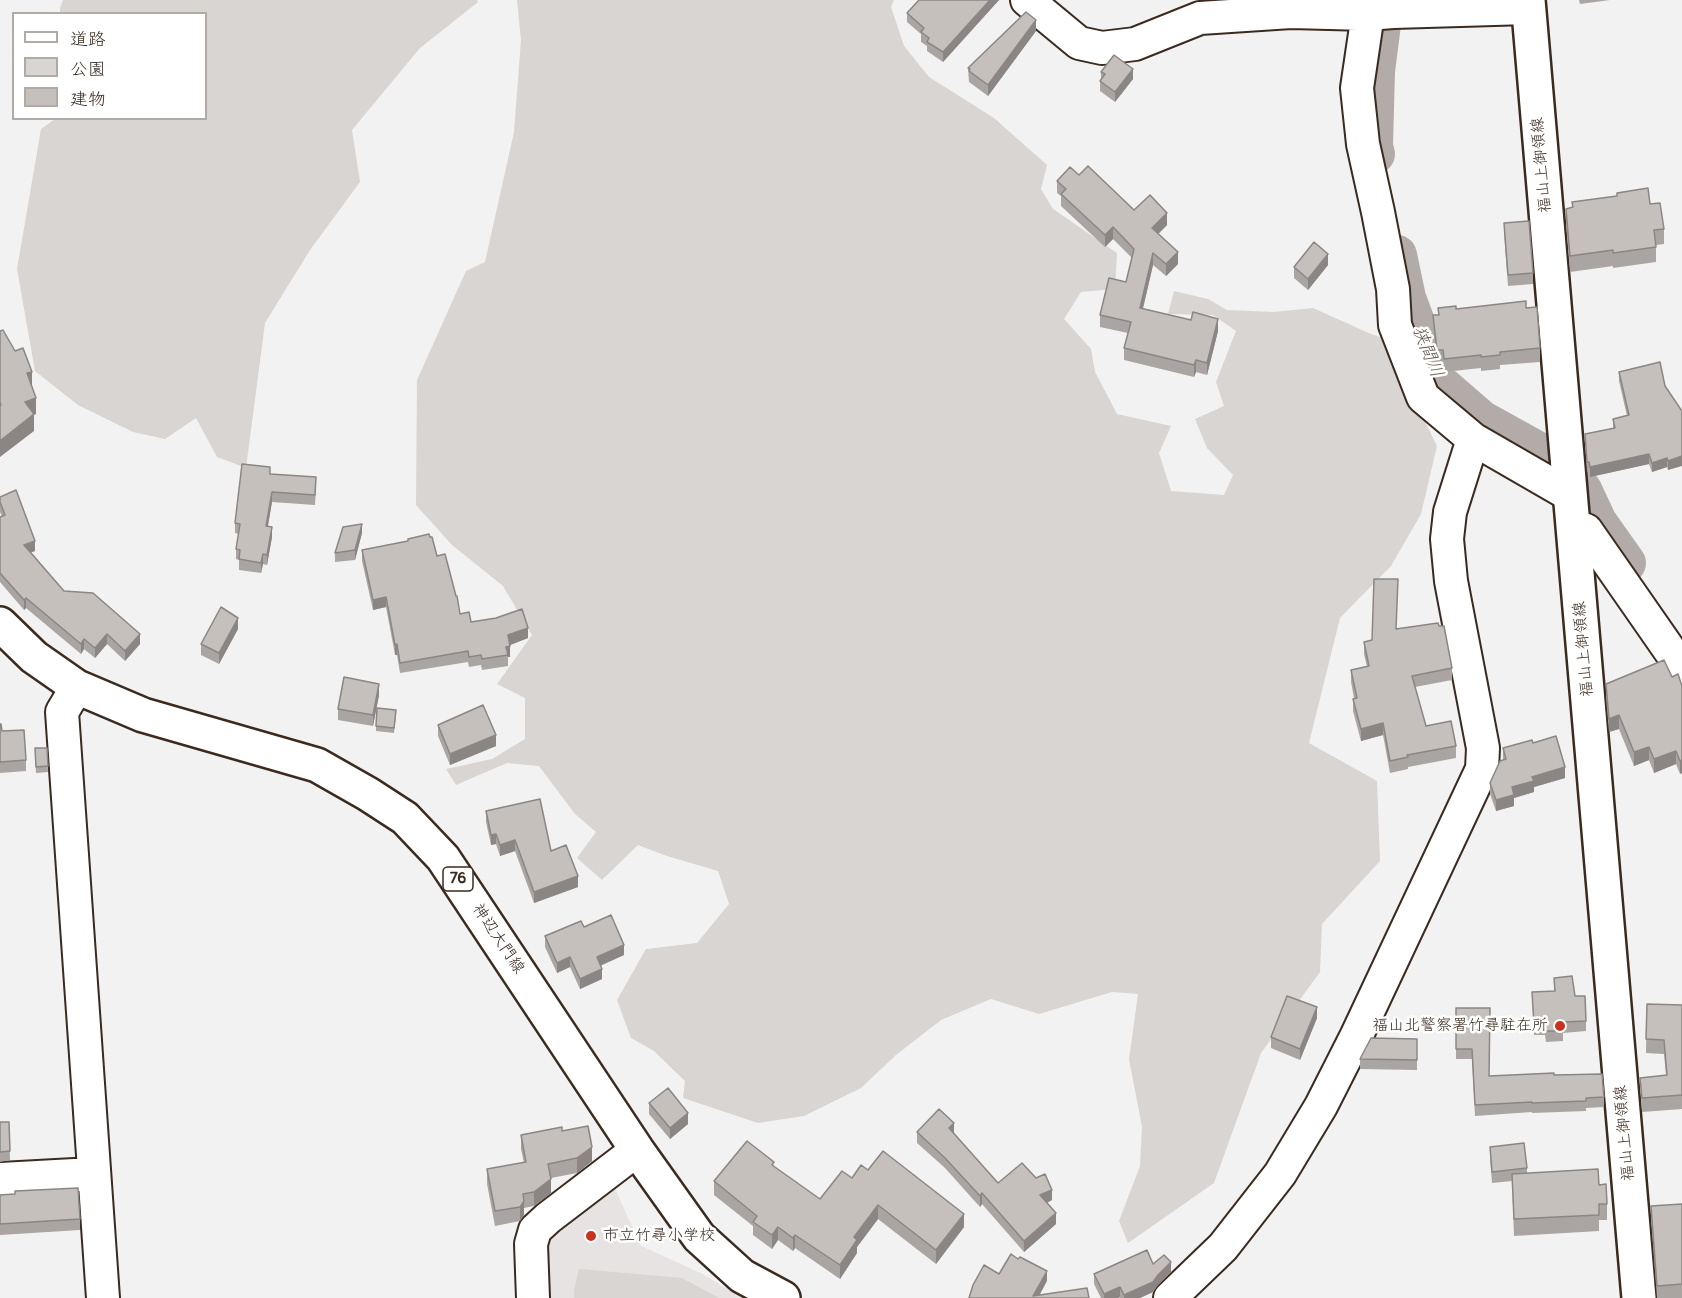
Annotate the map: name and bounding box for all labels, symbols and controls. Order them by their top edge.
legend [12,12,207,120]
text: 道路 [70,28,106,51]
text: 公園 [70,58,106,81]
text: 建物 [70,88,106,111]
street label: 福山上御領線 [1528,116,1556,214]
water label: 狭間川 [1407,323,1447,381]
street label: 福山上御領線 [1570,600,1598,698]
road number: 76 [443,867,473,891]
street label: 神辺大門線 [468,900,528,978]
place label: 福山北警察署竹尋駐在所 [1372,1016,1548,1036]
marker: 福山北警察署竹尋駐在所 [1553,1019,1567,1033]
street label: 福山上御領線 [1611,1084,1639,1182]
place label: 市立竹尋小学校 [603,1226,715,1246]
marker: 市立竹尋小学校 [584,1229,598,1243]

